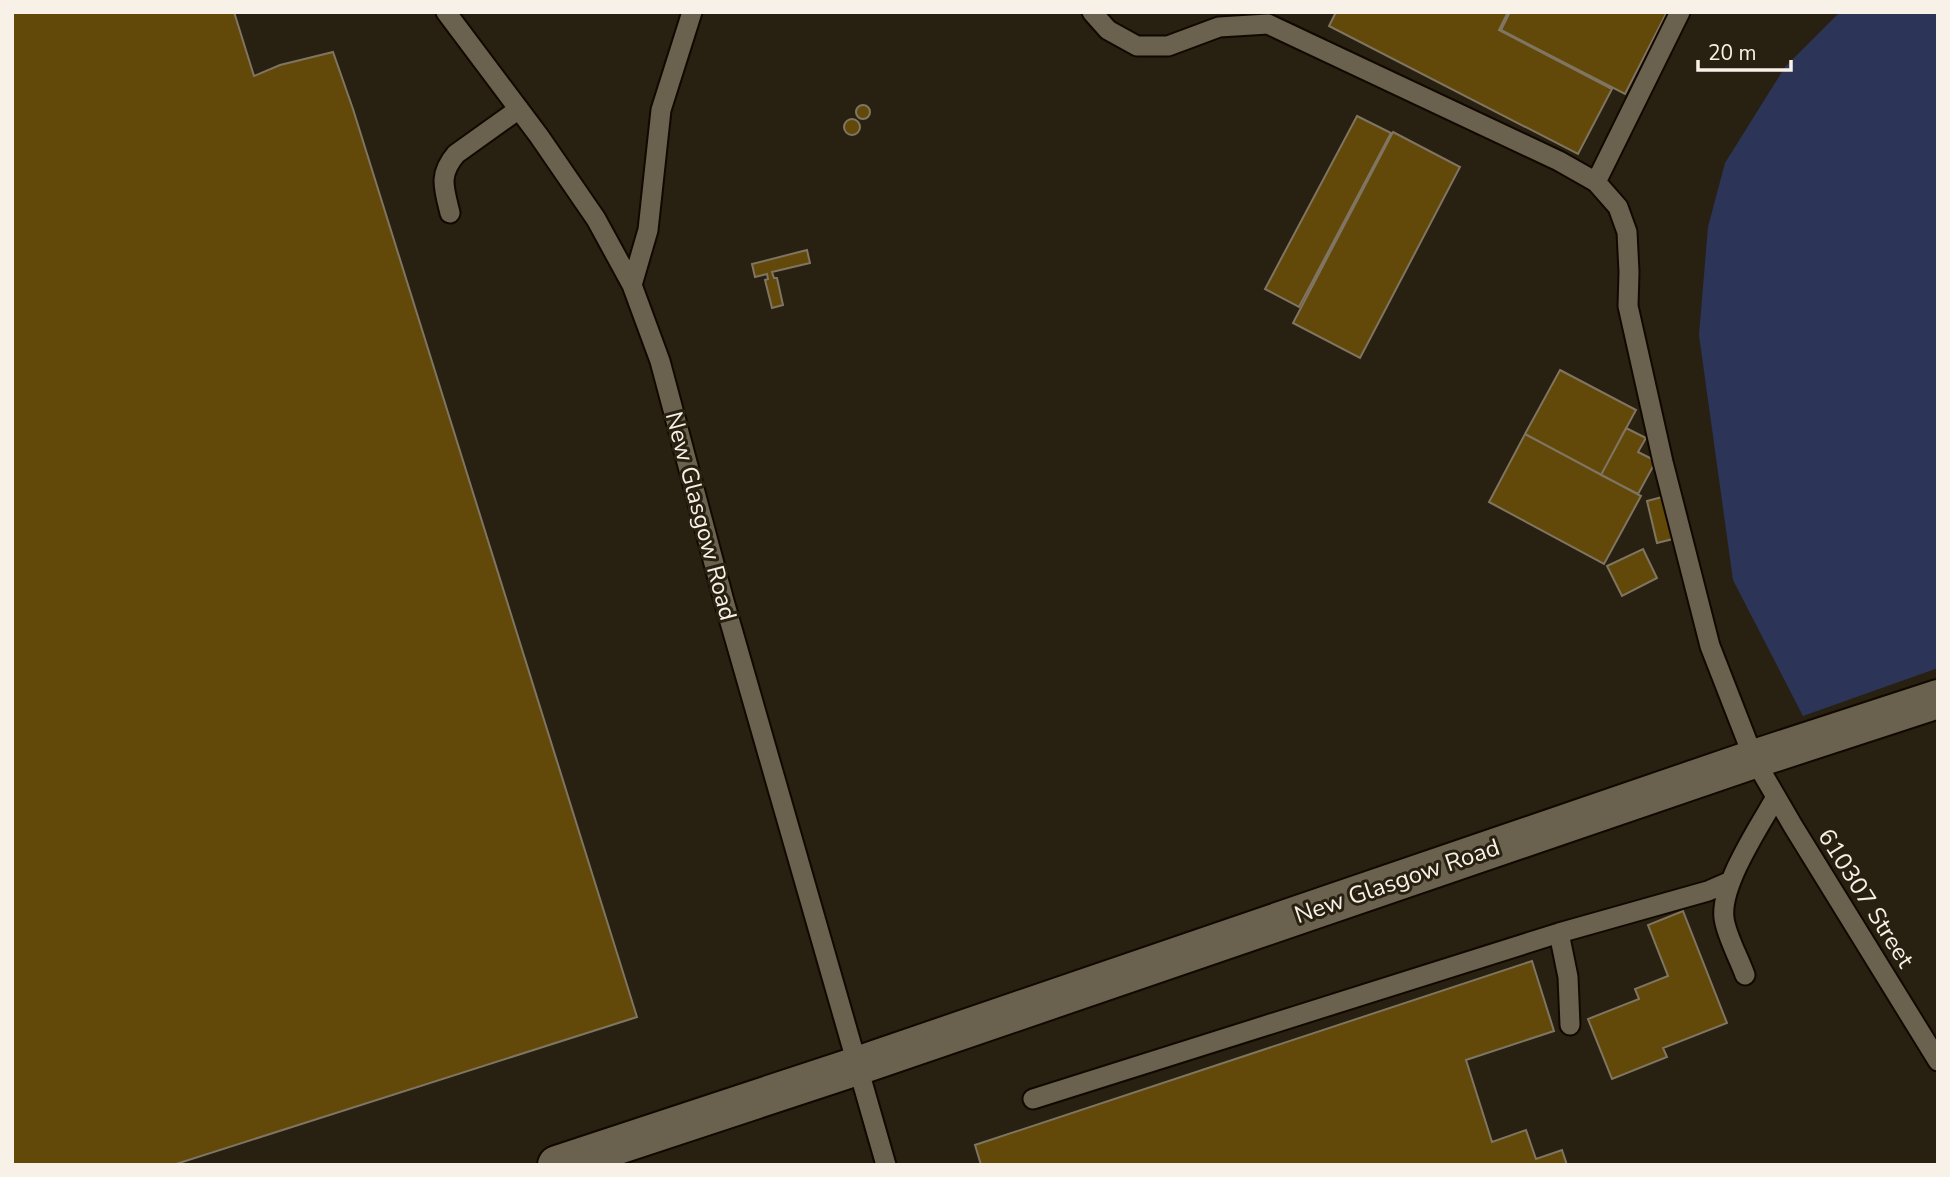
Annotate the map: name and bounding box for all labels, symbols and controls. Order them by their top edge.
scale bar [1698,28,1791,72]
text: 20 m [1708,39,1757,67]
street label: New Glasgow Road [658,408,744,624]
street label: 610307 Street [1811,822,1922,974]
street label: New Glasgow Road [1290,831,1504,931]

